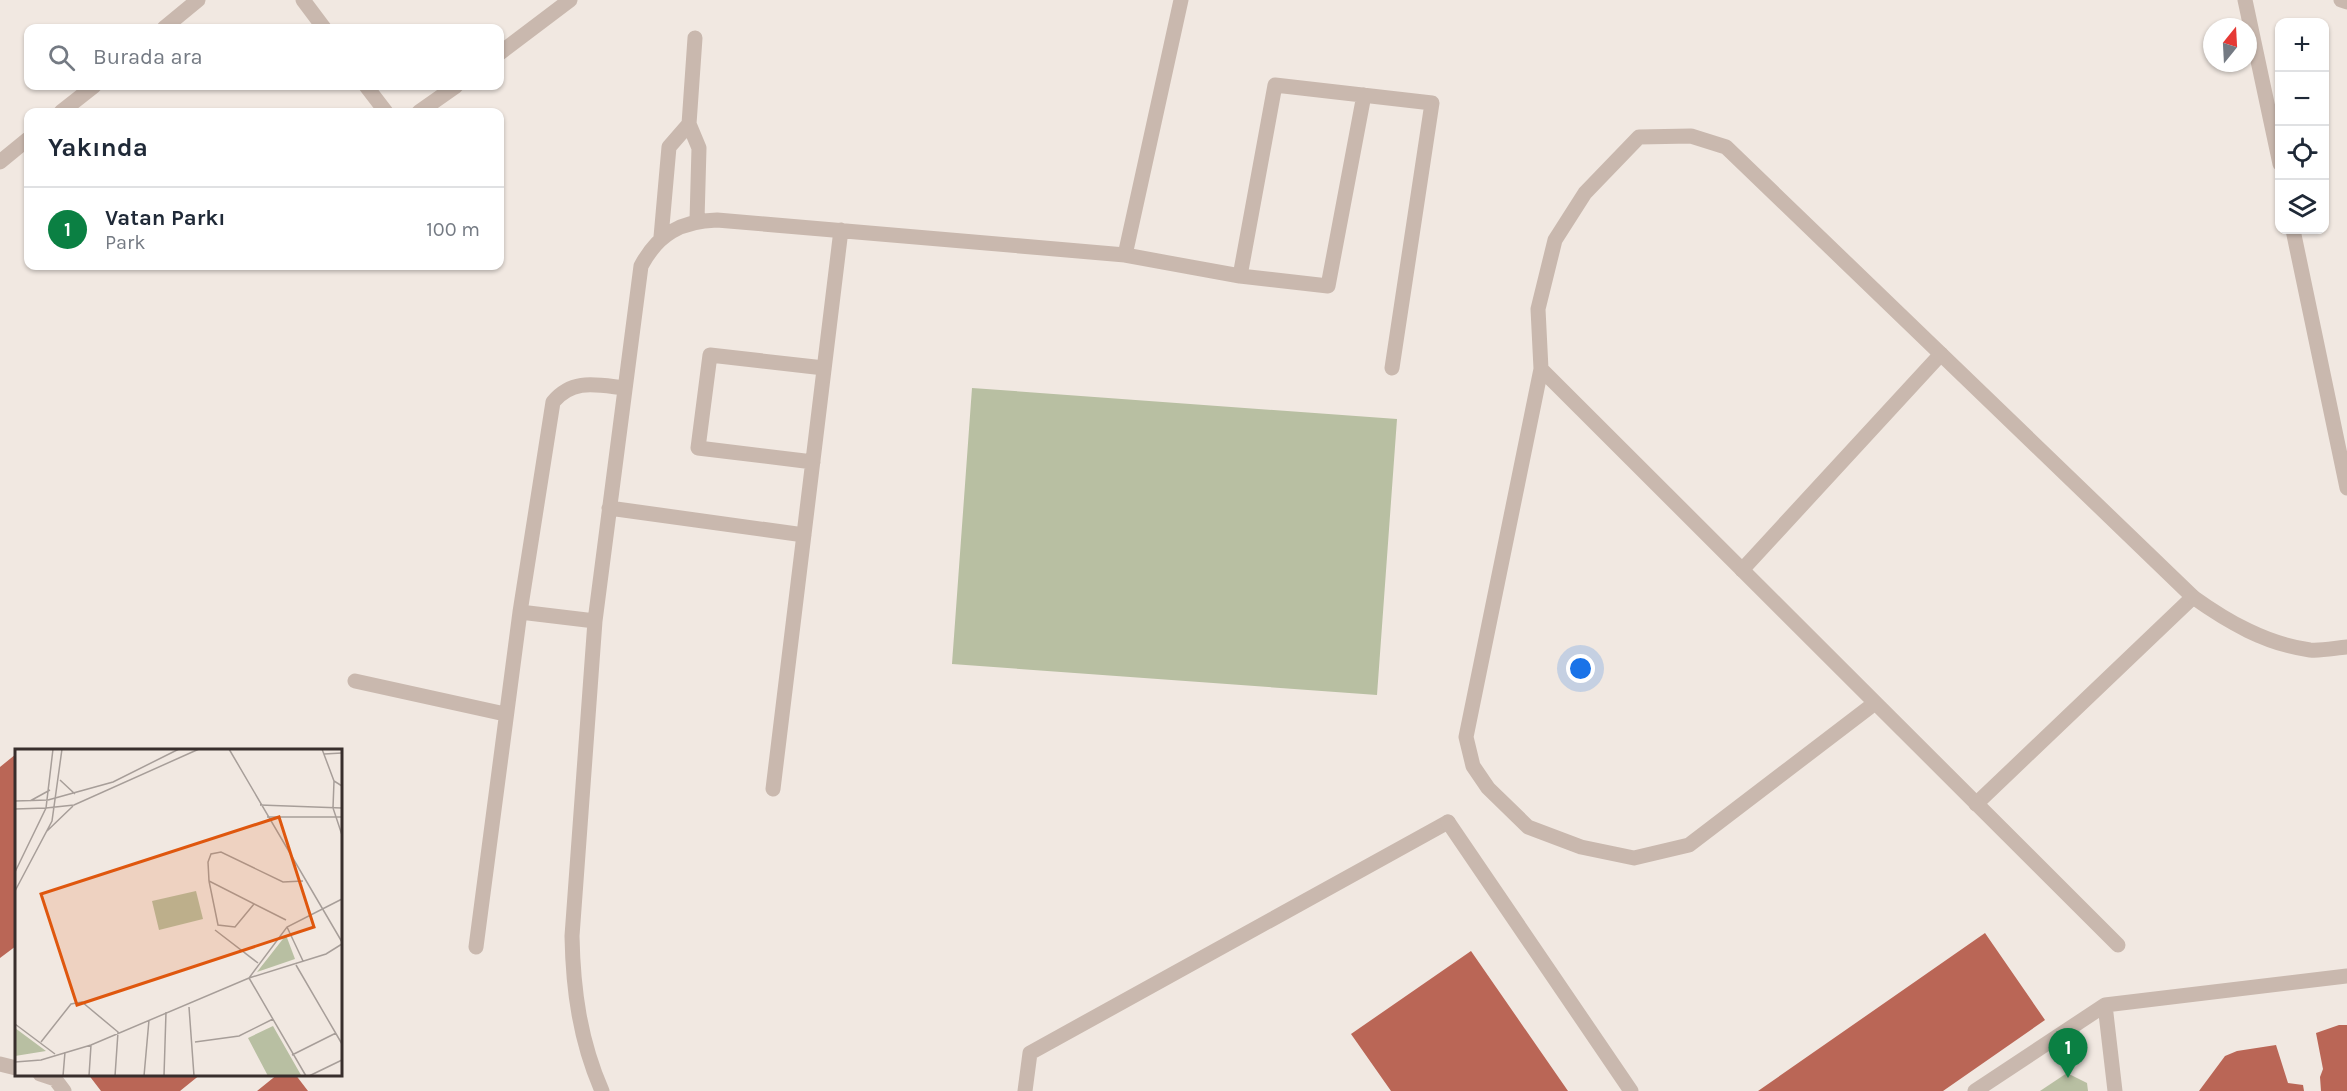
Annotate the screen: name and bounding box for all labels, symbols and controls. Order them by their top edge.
north arrow [2203,18,2257,72]
map controls [2275,18,2329,234]
button: + [2275,18,2329,72]
search box [24,24,504,90]
icon: search [45,41,78,74]
text: Burada ara [93,44,203,70]
button: − [2275,72,2329,126]
button: locate [2275,126,2329,180]
text: Yakında [48,132,148,163]
button: layers [2275,180,2329,234]
text: Vatan Parkı [105,205,226,231]
text: 1 [64,218,71,241]
text: 100 m [426,218,480,241]
text: Park [105,231,146,254]
your location [1566,654,1595,683]
inset map [15,749,342,1076]
pin: 1 [2048,1028,2088,1078]

